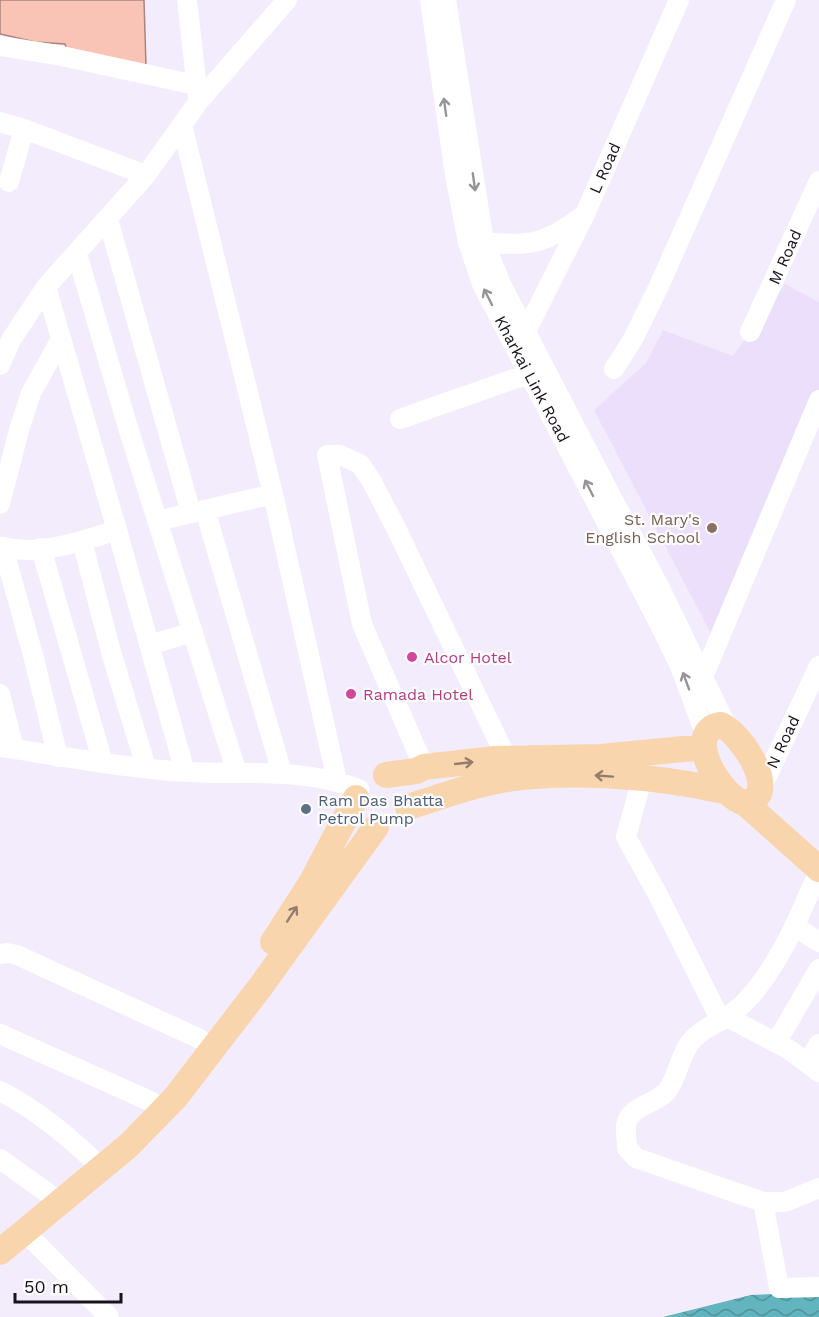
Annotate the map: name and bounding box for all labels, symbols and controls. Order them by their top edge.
one-way arrow [440,98,451,118]
street label: L Road [585,140,625,196]
one-way arrow [469,172,480,192]
street label: M Road [764,227,806,287]
one-way arrow [482,288,494,306]
street label: Kharkai Link Road [491,312,573,446]
one-way arrow [582,479,594,497]
place label: St. Mary's English School [585,510,700,547]
marker: St. Mary's English School [705,521,719,535]
place label: Alcor Hotel [424,648,512,667]
marker: Alcor Hotel [405,650,419,664]
one-way arrow [679,672,690,691]
place label: Ramada Hotel [363,685,473,704]
marker: Ramada Hotel [344,687,358,701]
street label: N Road [763,712,803,772]
one-way arrow [454,757,473,768]
one-way arrow [594,771,614,782]
place label: Ram Das Bhatta Petrol Pump [318,791,443,828]
marker: Ram Das Bhatta Petrol Pump [299,802,313,816]
one-way arrow [286,906,298,922]
scale bar [15,1266,122,1304]
text: 50 m [24,1276,69,1297]

